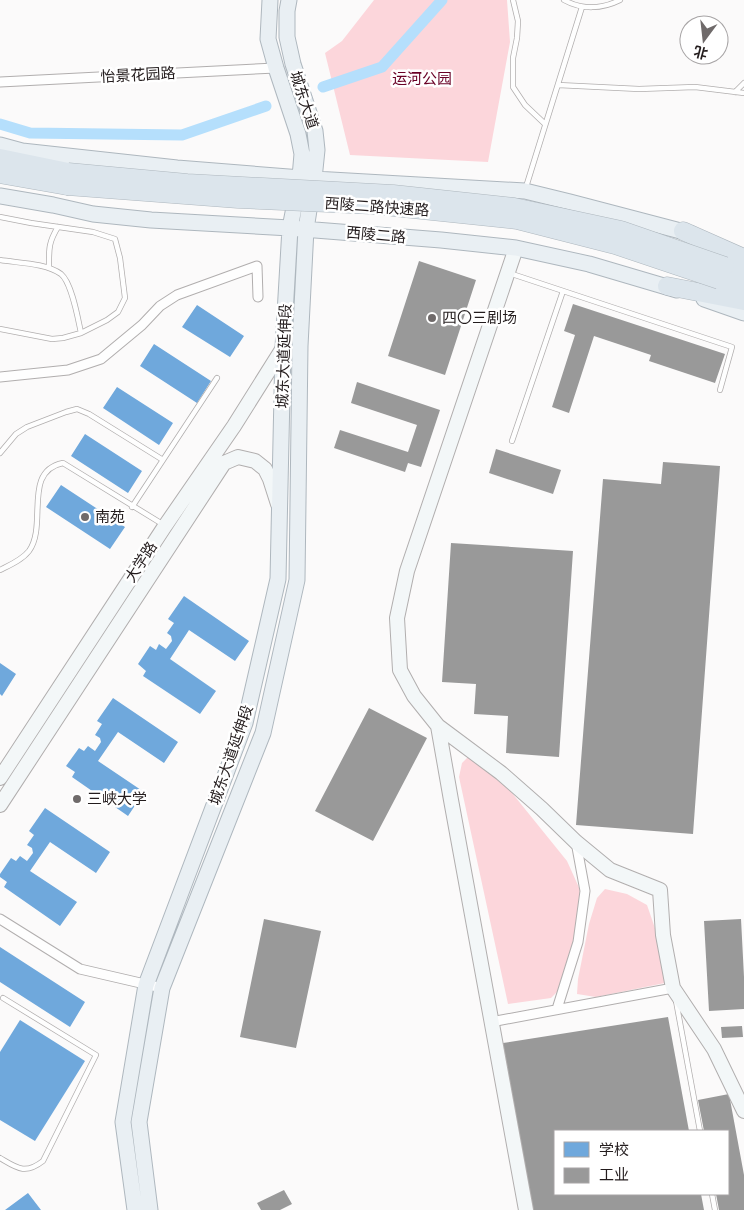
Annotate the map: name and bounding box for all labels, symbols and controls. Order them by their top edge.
north arrow [679,15,729,65]
text: 北 [692,43,709,62]
street label: 怡景花园路 [100,64,176,86]
street label: 城东大道 [286,69,322,131]
park label: 运河公园 [392,70,452,88]
street label: 西陵二路快速路 [324,194,430,220]
street label: 西陵二路 [345,223,407,247]
street label: 城东大道延伸段 [273,303,295,409]
place label: 四〇三剧场 [442,309,517,327]
marker: 四〇三剧场 [426,312,438,324]
place label: 南苑 [95,508,125,526]
marker: 南苑 [79,511,91,523]
street label: 大学路 [121,538,161,586]
street label: 城东大道延伸段 [205,702,257,808]
place label: 三峡大学 [87,790,147,808]
marker: 三峡大学 [71,793,83,805]
legend [554,1130,729,1195]
text: 学校 [599,1141,629,1159]
text: 工业 [599,1166,629,1184]

